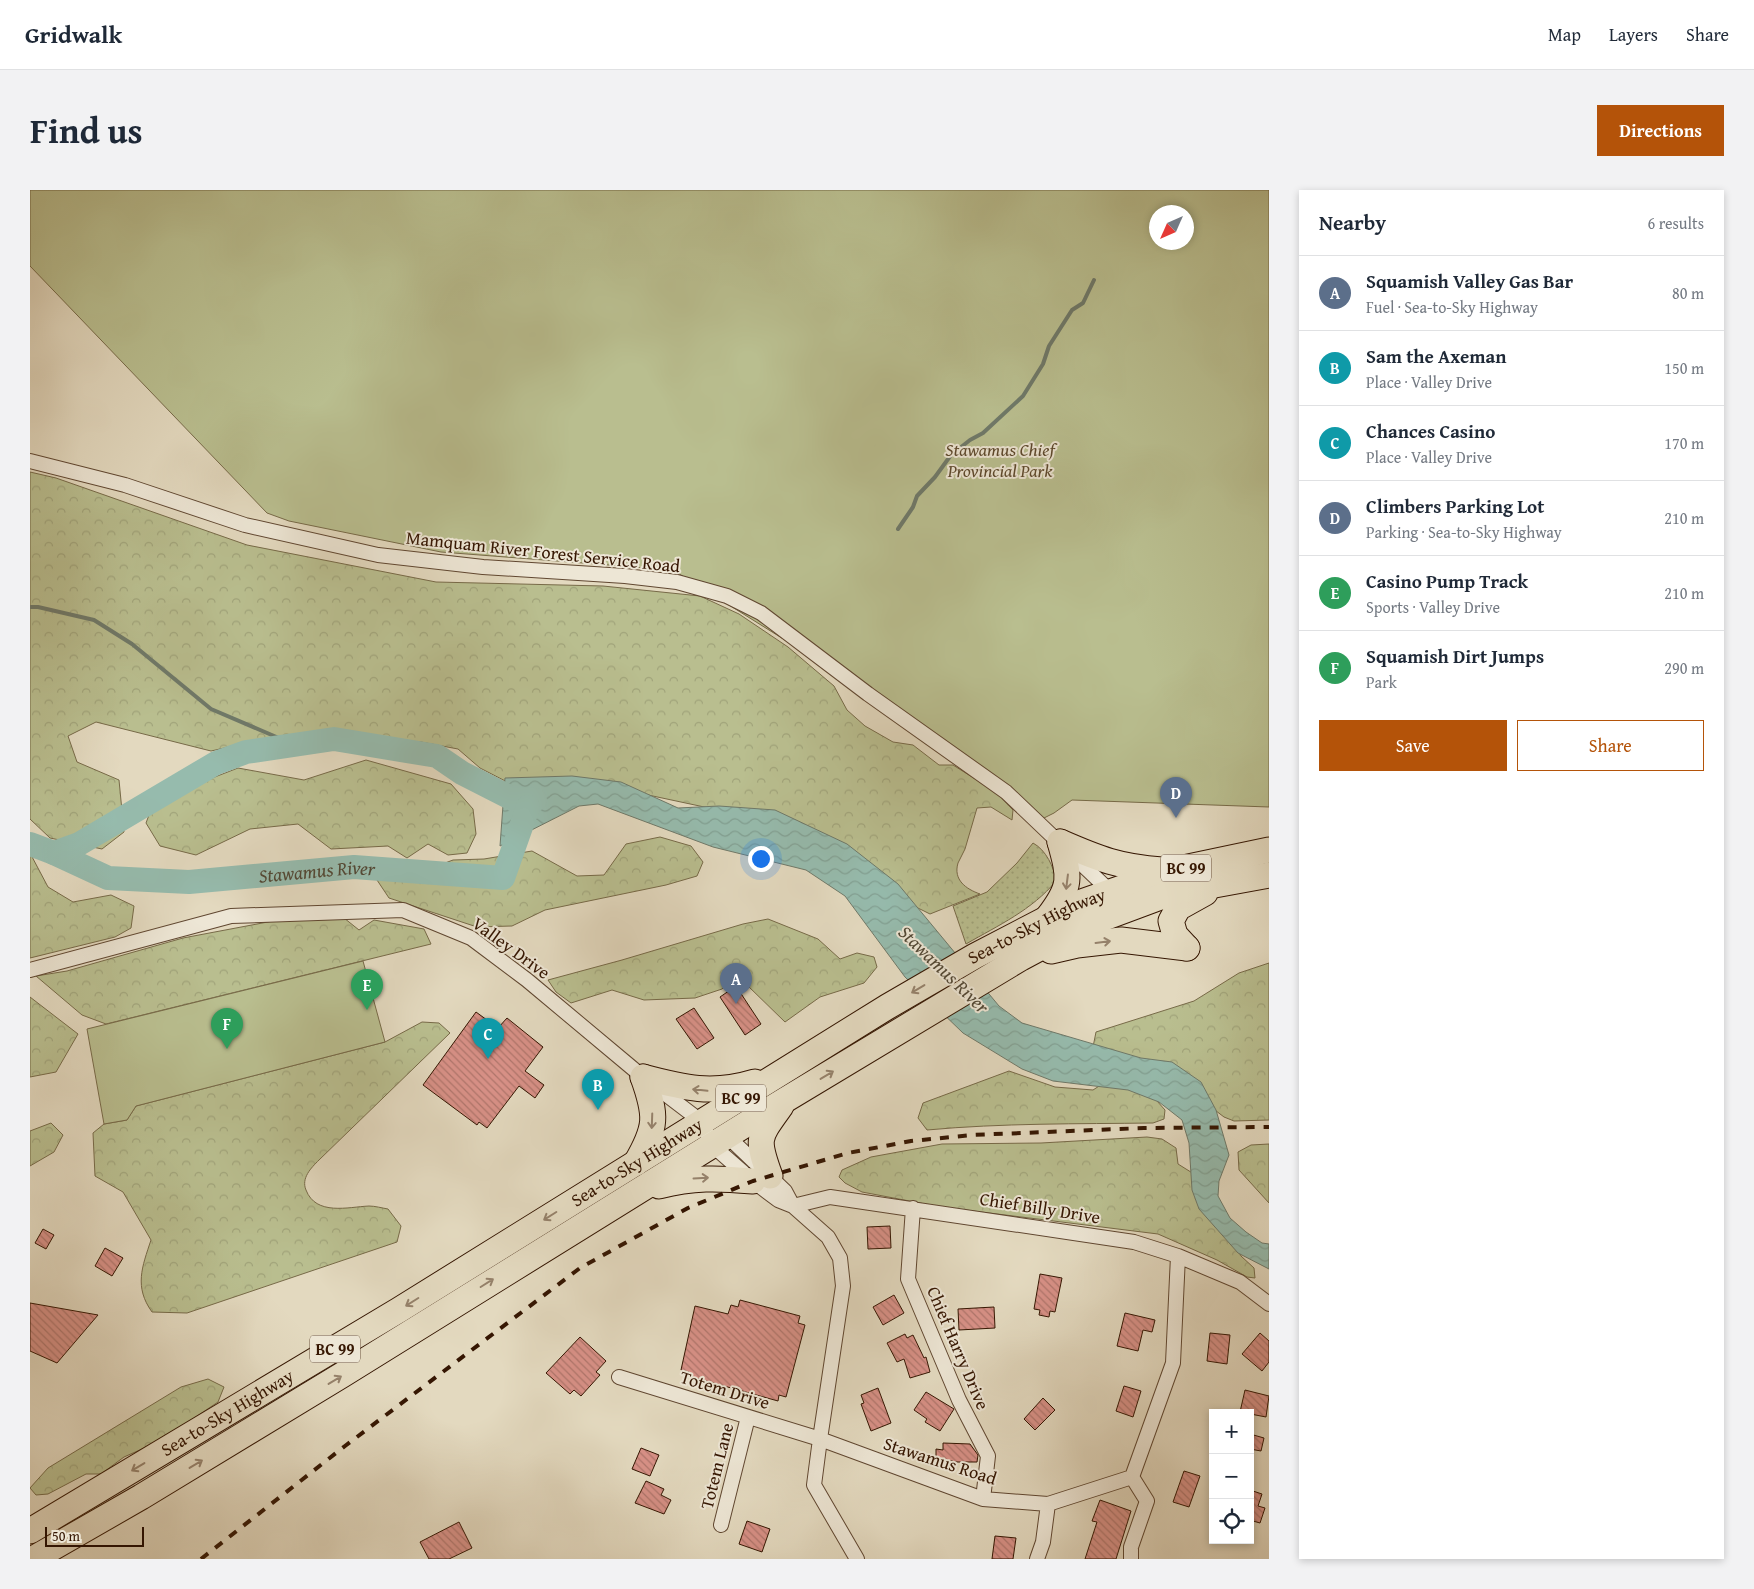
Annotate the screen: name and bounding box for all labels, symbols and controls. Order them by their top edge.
text: Gridwalk [25,17,122,52]
text: Map [1548,21,1581,48]
text: Layers [1609,21,1658,48]
text: Share [1686,21,1729,48]
text: Find us [30,105,143,156]
button: Directions [1597,105,1724,156]
north arrow [1149,205,1194,250]
text: Nearby [1319,207,1386,238]
text: 6 results [1647,211,1704,235]
text: Squamish Valley Gas Bar [1366,267,1573,295]
text: A [1330,281,1340,305]
text: 80 m [1672,281,1704,305]
text: Fuel · Sea-to-Sky Highway [1366,295,1538,319]
text: Sam the Axeman [1366,342,1507,370]
text: B [1330,356,1340,380]
text: 150 m [1664,356,1704,380]
text: Place · Valley Drive [1366,370,1492,394]
text: Chances Casino [1366,417,1495,445]
text: C [1330,431,1340,455]
text: 170 m [1664,431,1704,455]
park label: Stawamus Chief Provincial Park [945,436,1058,484]
text: Place · Valley Drive [1366,445,1492,469]
text: Climbers Parking Lot [1366,492,1544,520]
text: D [1330,506,1340,530]
text: 210 m [1664,506,1704,530]
text: Parking · Sea-to-Sky Highway [1366,520,1562,544]
street label: Mamquam River Forest Service Road [405,524,682,579]
text: Casino Pump Track [1366,567,1528,595]
text: E [1331,581,1339,605]
text: 210 m [1664,581,1704,605]
text: Sports · Valley Drive [1366,595,1500,619]
text: Squamish Dirt Jumps [1366,642,1544,670]
text: F [1331,656,1339,680]
text: 290 m [1664,656,1704,680]
text: Park [1366,670,1397,694]
button: Save [1319,720,1507,771]
button: Share [1517,720,1704,771]
pin: D [1160,777,1192,818]
your location [748,846,774,872]
water label: Stawamus River [257,853,377,890]
road number: BC 99 [1161,854,1211,881]
one-way arrow [1062,874,1072,890]
street label: Sea-to-Sky Highway [962,881,1109,971]
street label: Valley Drive [467,910,556,985]
water label: Stawamus River [892,918,996,1020]
one-way arrow [1095,937,1111,947]
pin: A [720,963,752,1004]
pin: E [351,969,383,1010]
one-way arrow [911,985,925,995]
pin: F [211,1008,243,1049]
pin: C [472,1018,504,1059]
pin: B [582,1069,614,1110]
one-way arrow [819,1069,833,1079]
road number: BC 99 [716,1084,766,1111]
one-way arrow [692,1085,708,1095]
street label: Sea-to-Sky Highway [565,1111,708,1213]
one-way arrow [648,1113,657,1129]
one-way arrow [693,1173,709,1182]
street label: Chief Billy Drive [978,1185,1102,1230]
one-way arrow [543,1211,557,1221]
one-way arrow [480,1278,494,1288]
street label: Chief Harry Drive [920,1282,997,1414]
one-way arrow [405,1297,419,1307]
road number: BC 99 [310,1336,360,1362]
street label: Sea-to-Sky Highway [156,1362,299,1463]
street label: Totem Drive [677,1363,773,1416]
one-way arrow [327,1374,341,1384]
map controls [1209,1409,1254,1544]
button: + [1209,1409,1254,1454]
street label: Totem Lane [693,1420,740,1512]
street label: Stawamus Road [880,1430,1001,1492]
button: − [1209,1454,1254,1499]
one-way arrow [188,1458,202,1468]
one-way arrow [131,1463,145,1473]
button: locate [1209,1499,1254,1544]
scale bar [45,1524,144,1547]
text: 50 m [52,1526,80,1546]

